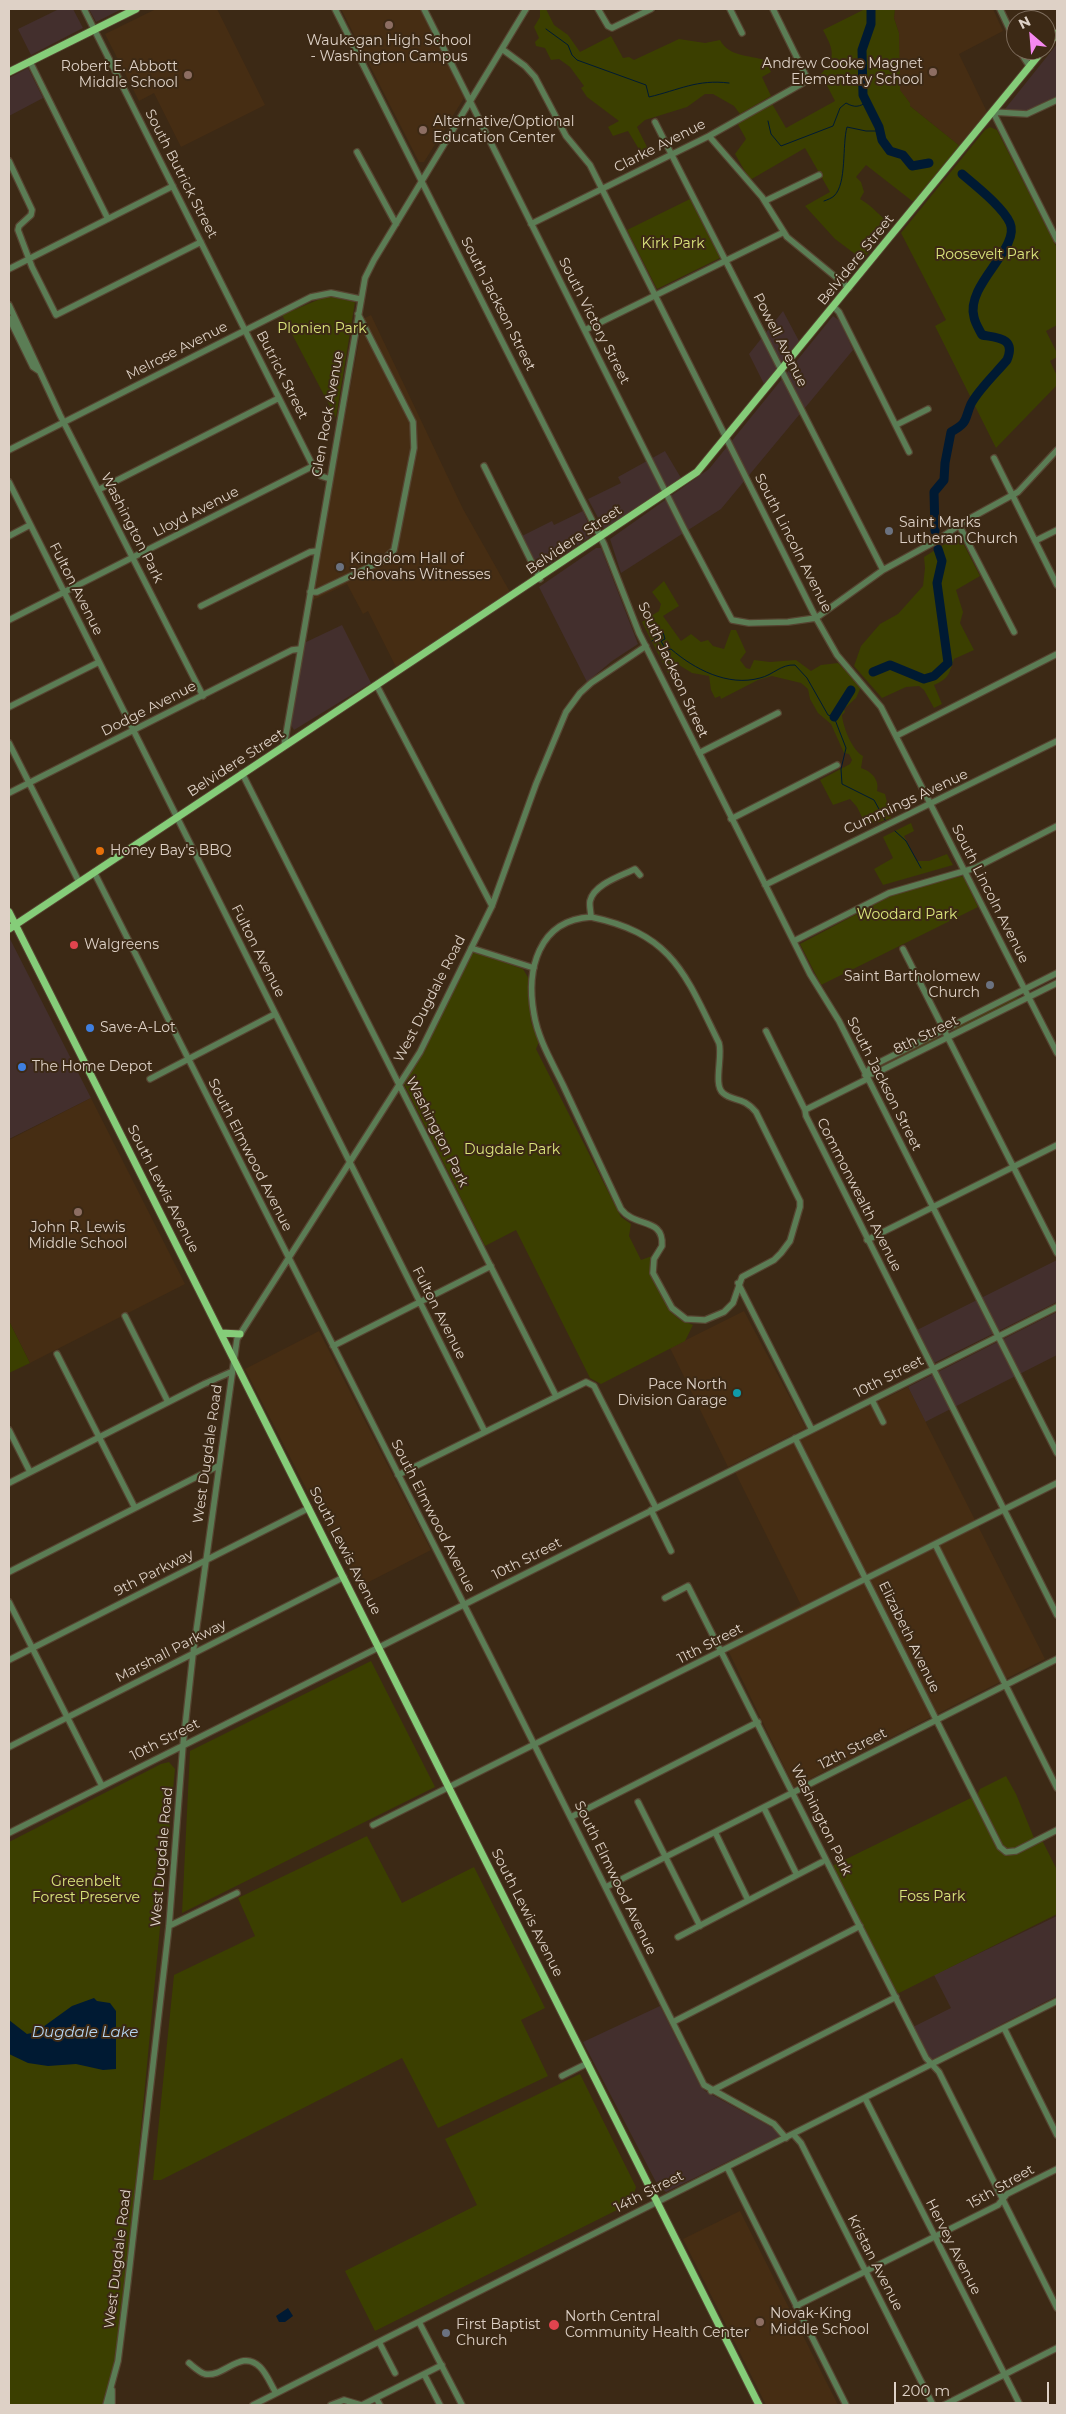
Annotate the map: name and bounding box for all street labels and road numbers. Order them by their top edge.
street label: South Butrick Street [141,107,221,241]
street label: Clarke Avenue [611,116,709,176]
street label: Belvidere Street [814,211,898,309]
street label: South Jackson Street [457,234,539,374]
street label: South Victory Street [555,255,633,387]
street label: Powell Avenue [749,290,811,390]
street label: Melrose Avenue [123,318,231,384]
street label: Butrick Street [252,328,312,422]
street label: Glen Rock Avenue [309,350,347,478]
street label: Washington Park [97,470,167,586]
street label: South Lincoln Avenue [751,471,835,615]
street label: Lloyd Avenue [150,483,242,541]
street label: Belvidere Street [523,502,625,578]
street label: Fulton Avenue [45,540,107,638]
street label: South Jackson Street [634,599,712,741]
street label: Dodge Avenue [99,678,199,740]
street label: Belvidere Street [184,725,288,801]
street label: Cummings Avenue [841,766,971,838]
street label: South Lincoln Avenue [948,822,1032,966]
street label: Fulton Avenue [227,902,289,1000]
street label: West Dugdale Road [391,933,469,1065]
street label: 8th Street [891,1012,961,1058]
street label: South Jackson Street [843,1014,925,1154]
street label: Washington Park [402,1074,472,1190]
street label: South Elmwood Avenue [204,1076,296,1234]
street label: Commonwealth Avenue [813,1115,905,1275]
street label: South Lewis Avenue [123,1122,203,1256]
street label: Fulton Avenue [408,1264,470,1362]
street label: 10th Street [852,1352,926,1402]
street label: West Dugdale Road [190,1383,226,1525]
street label: South Elmwood Avenue [387,1437,479,1595]
street label: South Lewis Avenue [305,1484,385,1618]
street label: 10th Street [490,1534,564,1584]
street label: 9th Parkway [112,1546,196,1600]
street label: Elizabeth Avenue [875,1579,943,1695]
street label: Marshall Parkway [113,1616,229,1686]
street label: 11th Street [674,1620,746,1668]
street label: 10th Street [128,1715,202,1765]
street label: 12th Street [816,1725,890,1773]
street label: Washington Park [787,1762,855,1878]
street label: West Dugdale Road [148,1786,176,1928]
street label: South Elmwood Avenue [570,1798,660,1958]
street label: South Lewis Avenue [487,1846,567,1980]
street label: 15th Street [965,2161,1037,2213]
street label: 14th Street [612,2167,686,2217]
street label: West Dugdale Road [101,2188,135,2330]
street label: Hervey Avenue [922,2196,984,2298]
street label: Kristan Avenue [844,2212,906,2314]

